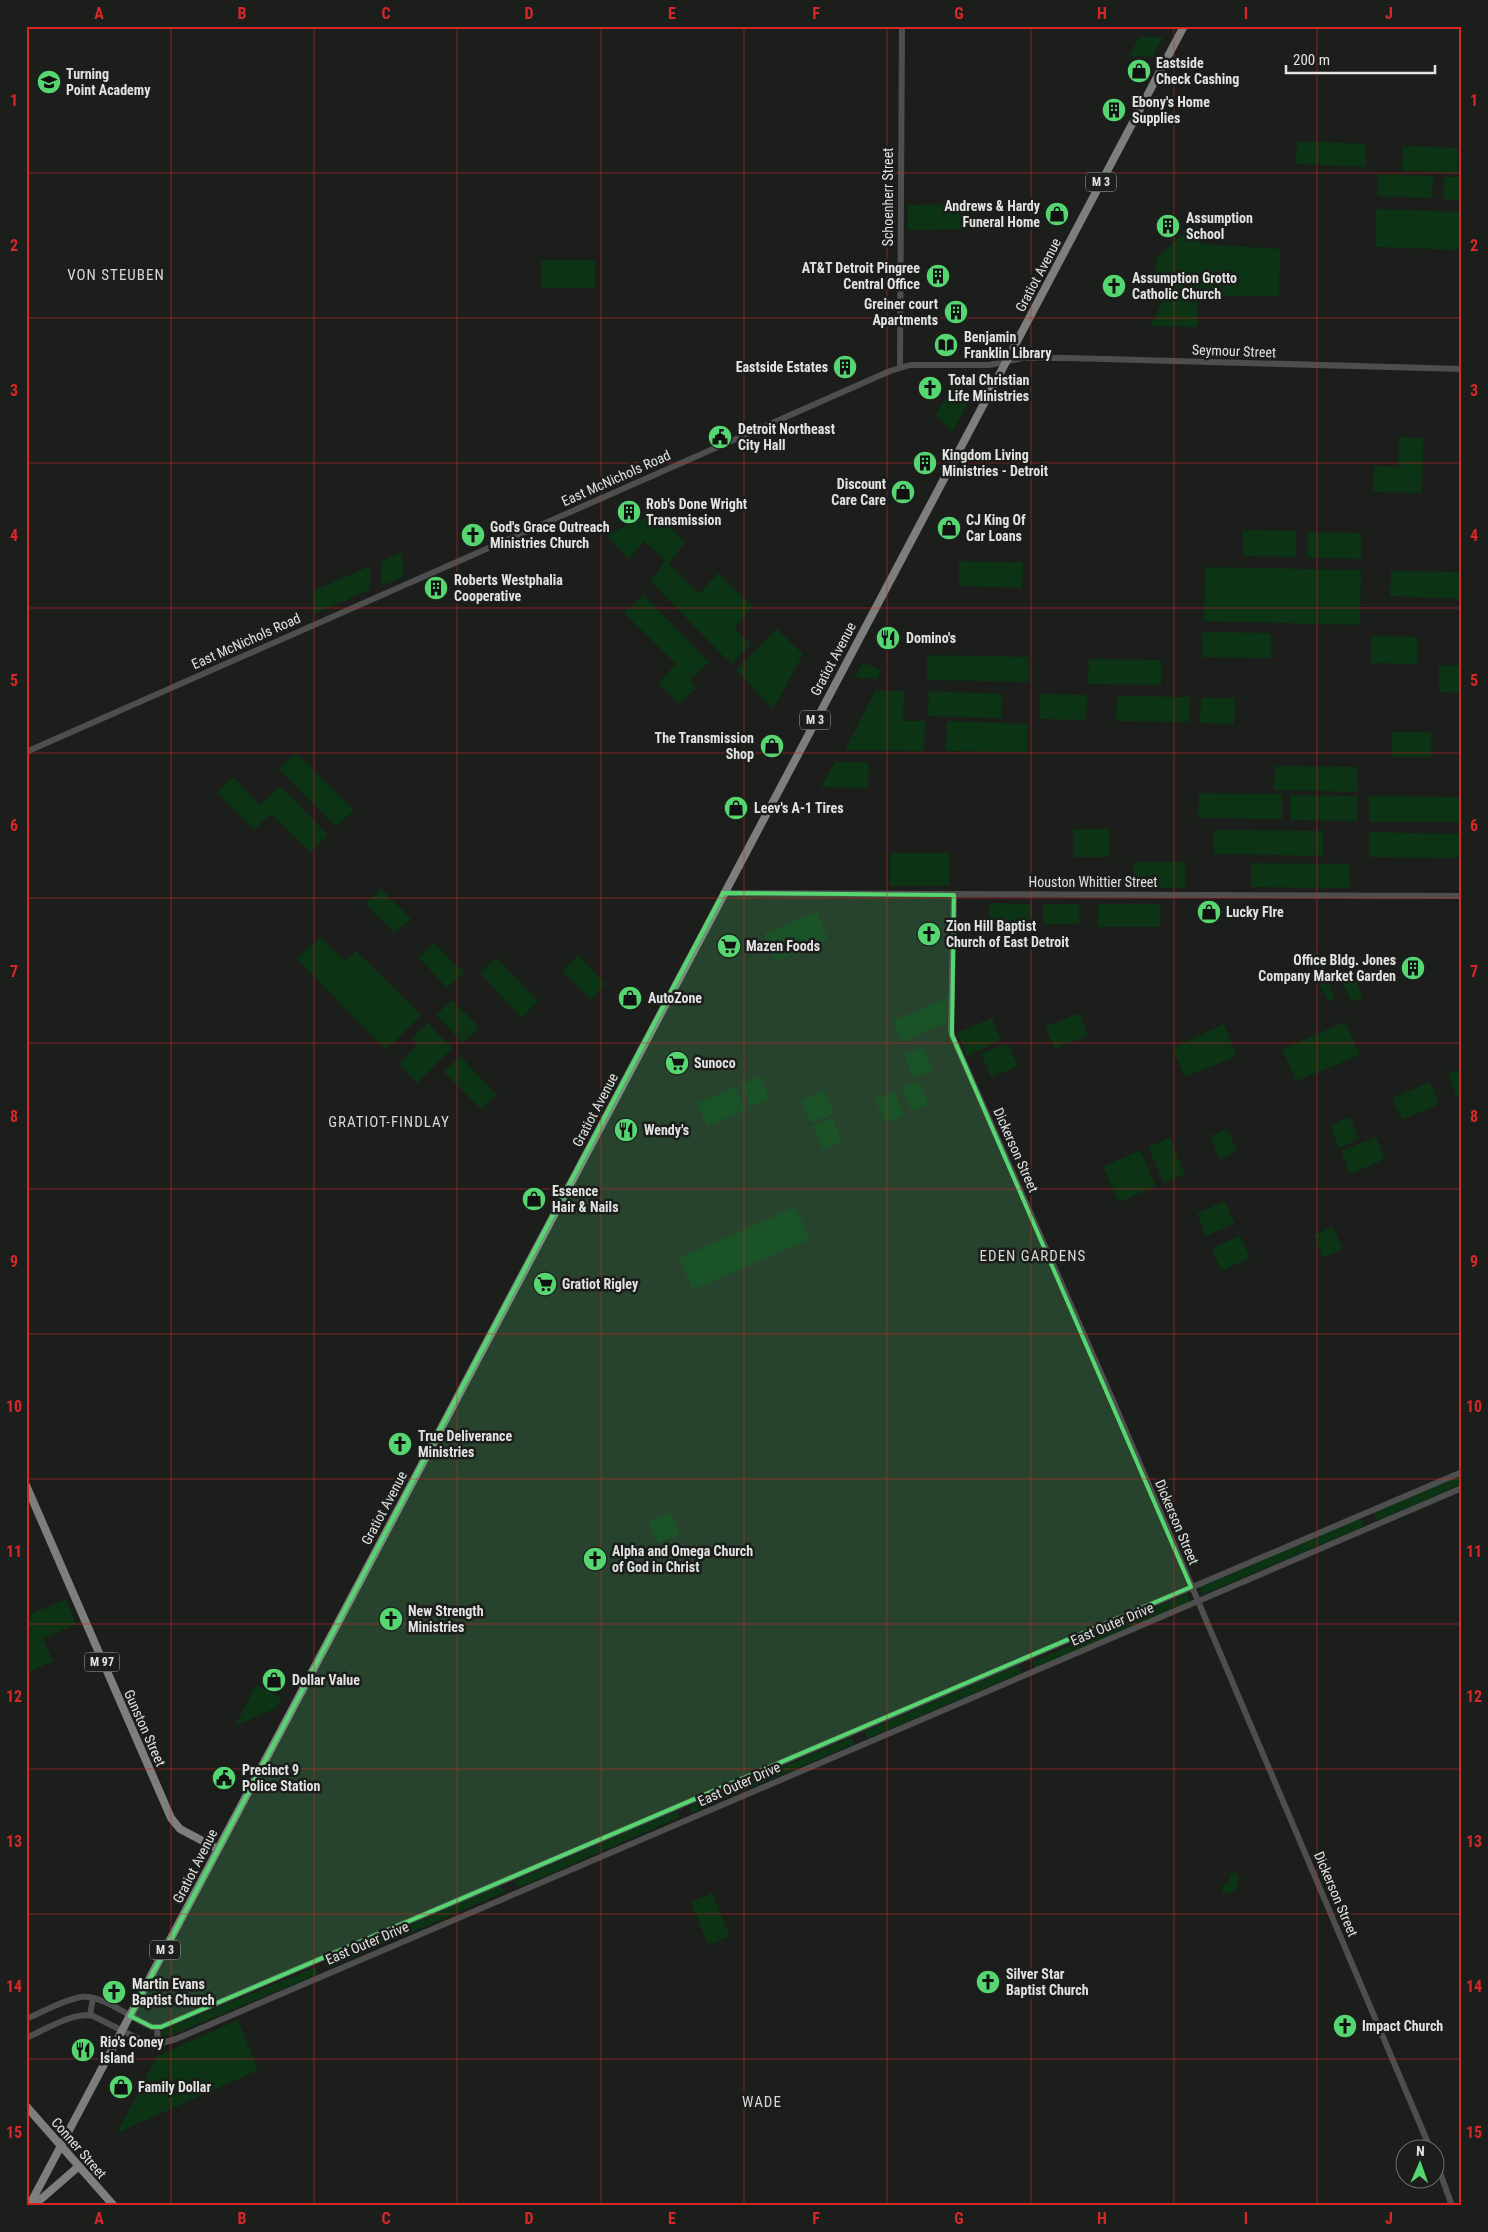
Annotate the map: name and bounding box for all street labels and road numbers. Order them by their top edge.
street label: Schoenherr Street [880,148,896,246]
road number: M 3 [1086,172,1116,192]
street label: Gratiot Avenue [1012,235,1064,315]
street label: Seymour Street [1192,342,1276,360]
street label: East McNichols Road [559,447,673,509]
street label: East McNichols Road [189,610,303,672]
street label: Gratiot Avenue [807,619,859,699]
road number: M 3 [800,710,830,730]
street label: Houston Whittier Street [1029,874,1157,890]
street label: Gratiot Avenue [569,1070,621,1150]
street label: Dickerson Street [990,1105,1042,1195]
street label: Gratiot Avenue [358,1468,410,1548]
street label: Dickerson Street [1152,1477,1202,1567]
street label: East Outer Drive [1068,1599,1156,1649]
road number: M 97 [84,1652,120,1671]
street label: Gunston Street [121,1687,169,1769]
street label: East Outer Drive [695,1758,783,1809]
street label: Gratiot Avenue [169,1826,221,1906]
street label: Dickerson Street [1311,1849,1361,1939]
street label: East Outer Drive [323,1918,411,1968]
road number: M 3 [150,1940,180,1960]
street label: Conner Street [48,2114,110,2182]

